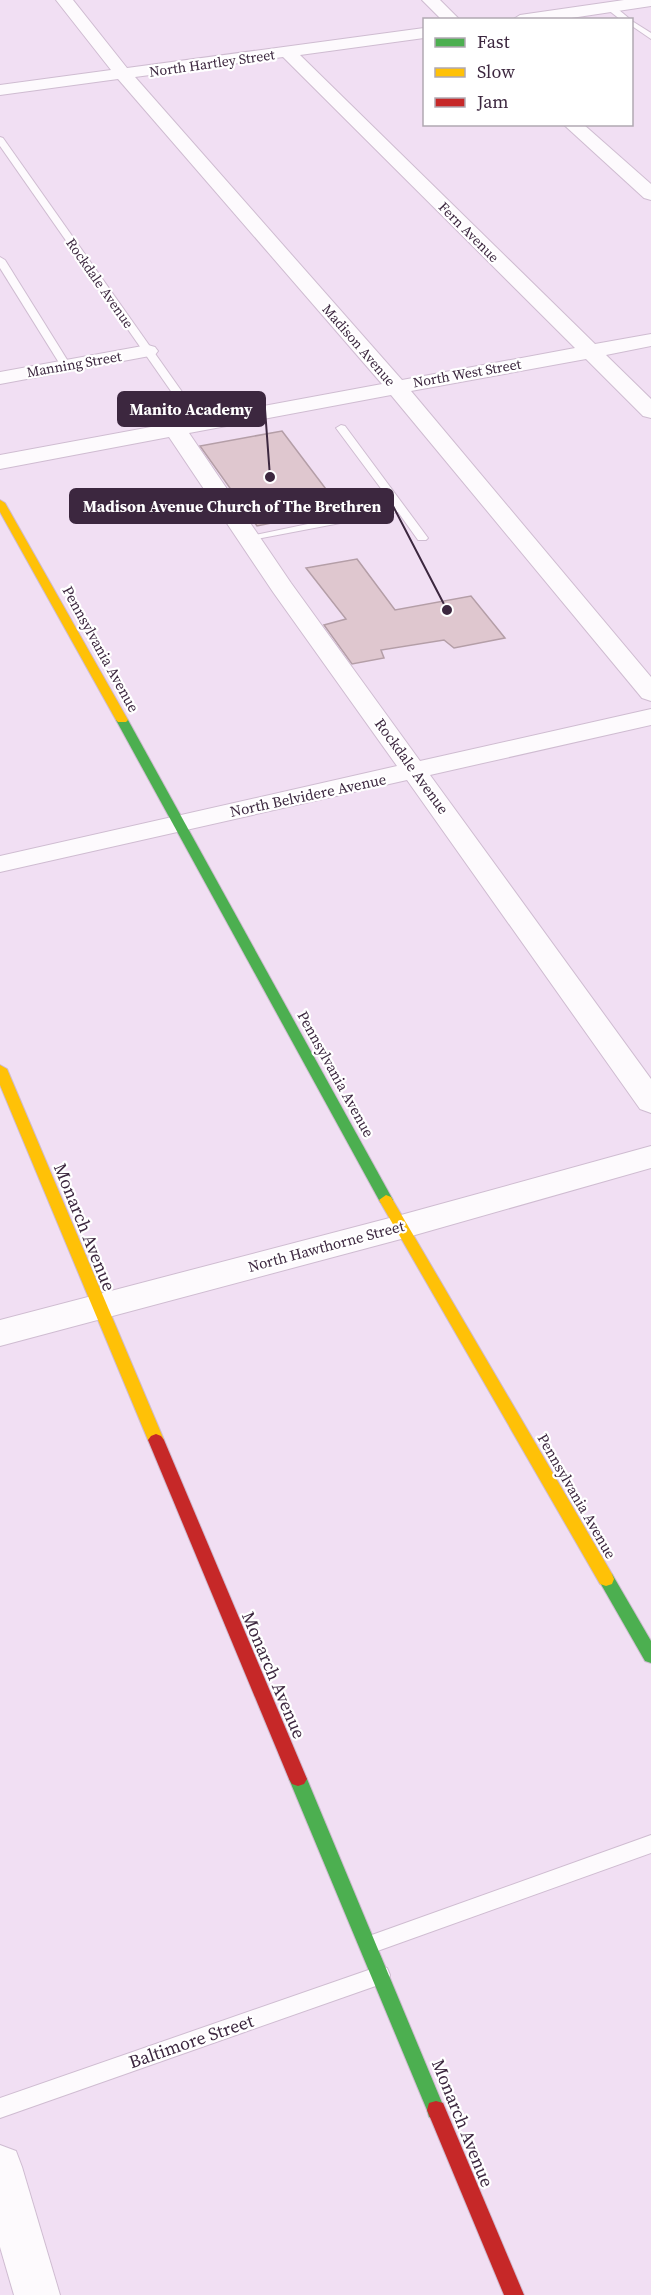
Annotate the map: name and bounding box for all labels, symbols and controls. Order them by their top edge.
legend [423,18,633,126]
text: Fast [477,29,510,54]
street label: North Hartley Street [148,44,276,82]
text: Slow [477,59,515,84]
text: Jam [476,89,509,114]
street label: Fern Avenue [434,197,504,267]
street label: Rockdale Avenue [61,234,139,332]
street label: Madison Avenue [318,300,400,390]
street label: Manning Street [25,346,123,382]
street label: North West Street [411,354,523,392]
callout: Manito Academy [118,392,265,426]
text: Manito Academy [129,398,253,420]
callout: Madison Avenue Church of The Brethren [70,489,393,523]
text: Madison Avenue Church of The Brethren [83,495,381,517]
street label: Pennsylvania Avenue [58,582,145,716]
street label: Rockdale Avenue [370,714,454,818]
street label: North Belvidere Avenue [228,768,388,822]
street label: Pennsylvania Avenue [293,1007,380,1141]
street label: Monarch Avenue [48,1159,122,1295]
street label: North Hawthorne Street [246,1215,407,1277]
street label: Pennsylvania Avenue [533,1430,622,1563]
street label: Monarch Avenue [236,1608,312,1742]
street label: Baltimore Street [125,2008,257,2074]
street label: Monarch Avenue [426,2055,500,2191]

